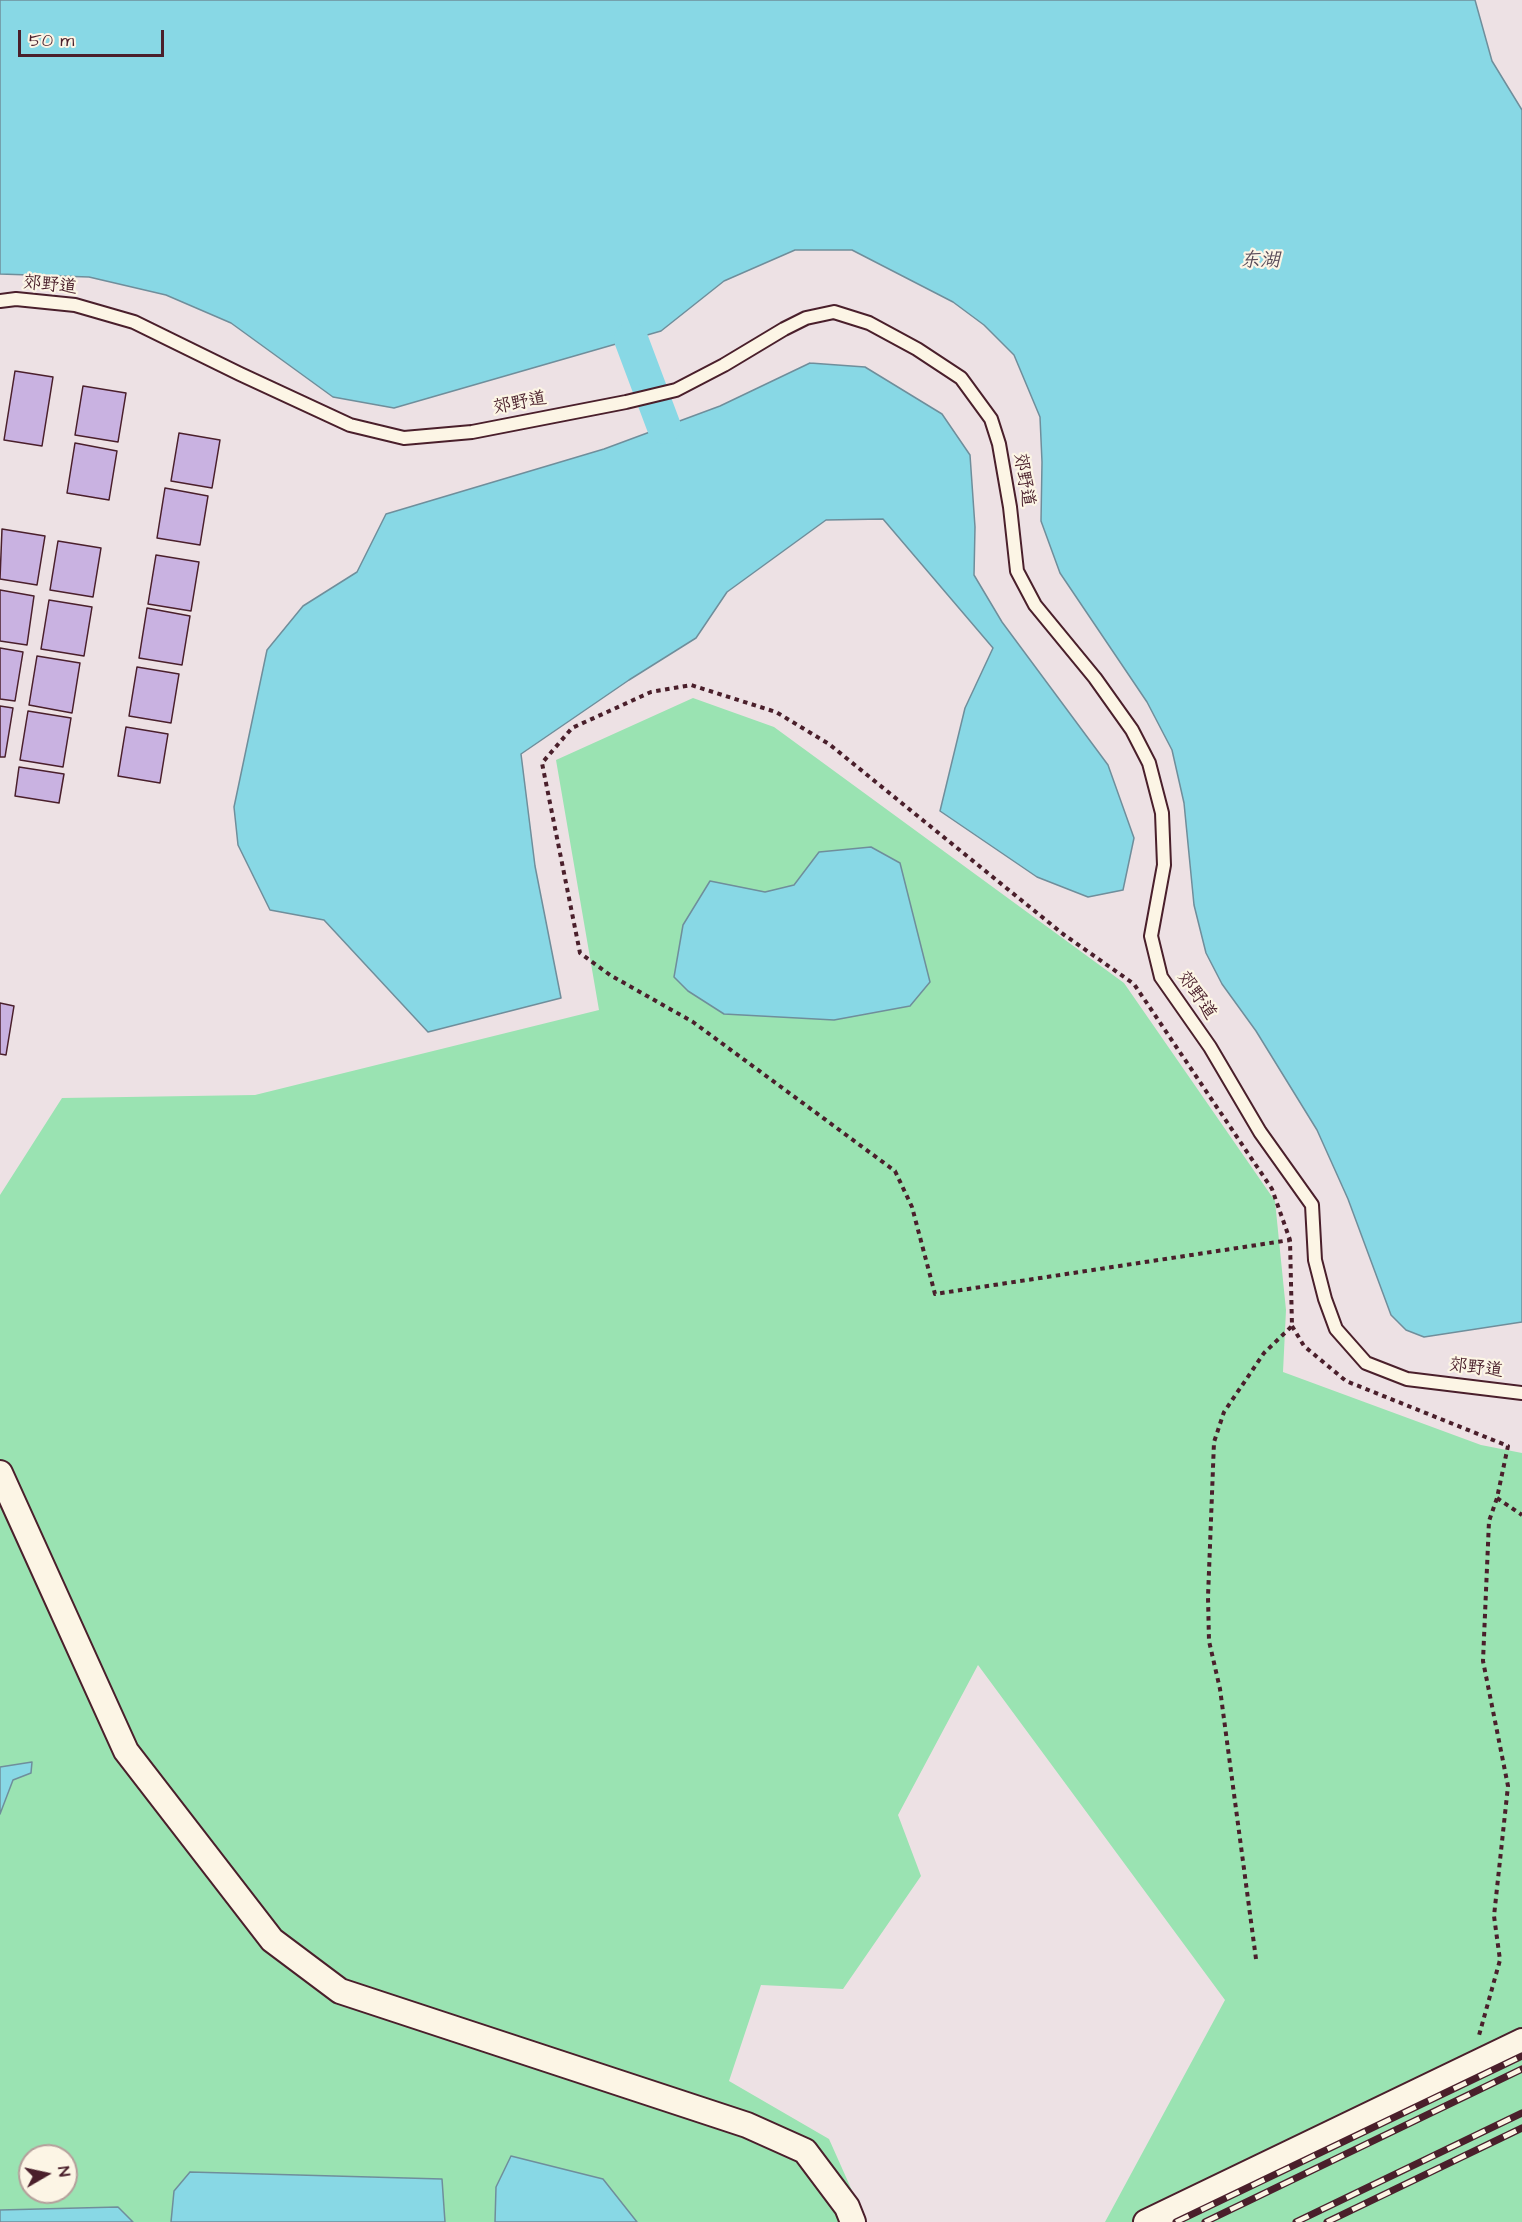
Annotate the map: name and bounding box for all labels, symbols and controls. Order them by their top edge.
scale bar [21,18,166,56]
text: 50 m [29,28,74,53]
water label: 东湖 [1240,250,1280,274]
street label: 郊野道 [22,272,78,300]
street label: 郊野道 [491,388,549,420]
street label: 郊野道 [1008,452,1038,508]
street label: 郊野道 [1172,968,1220,1024]
street label: 郊野道 [1448,1355,1504,1383]
north arrow [18,2144,78,2204]
text: N [52,2165,75,2178]

